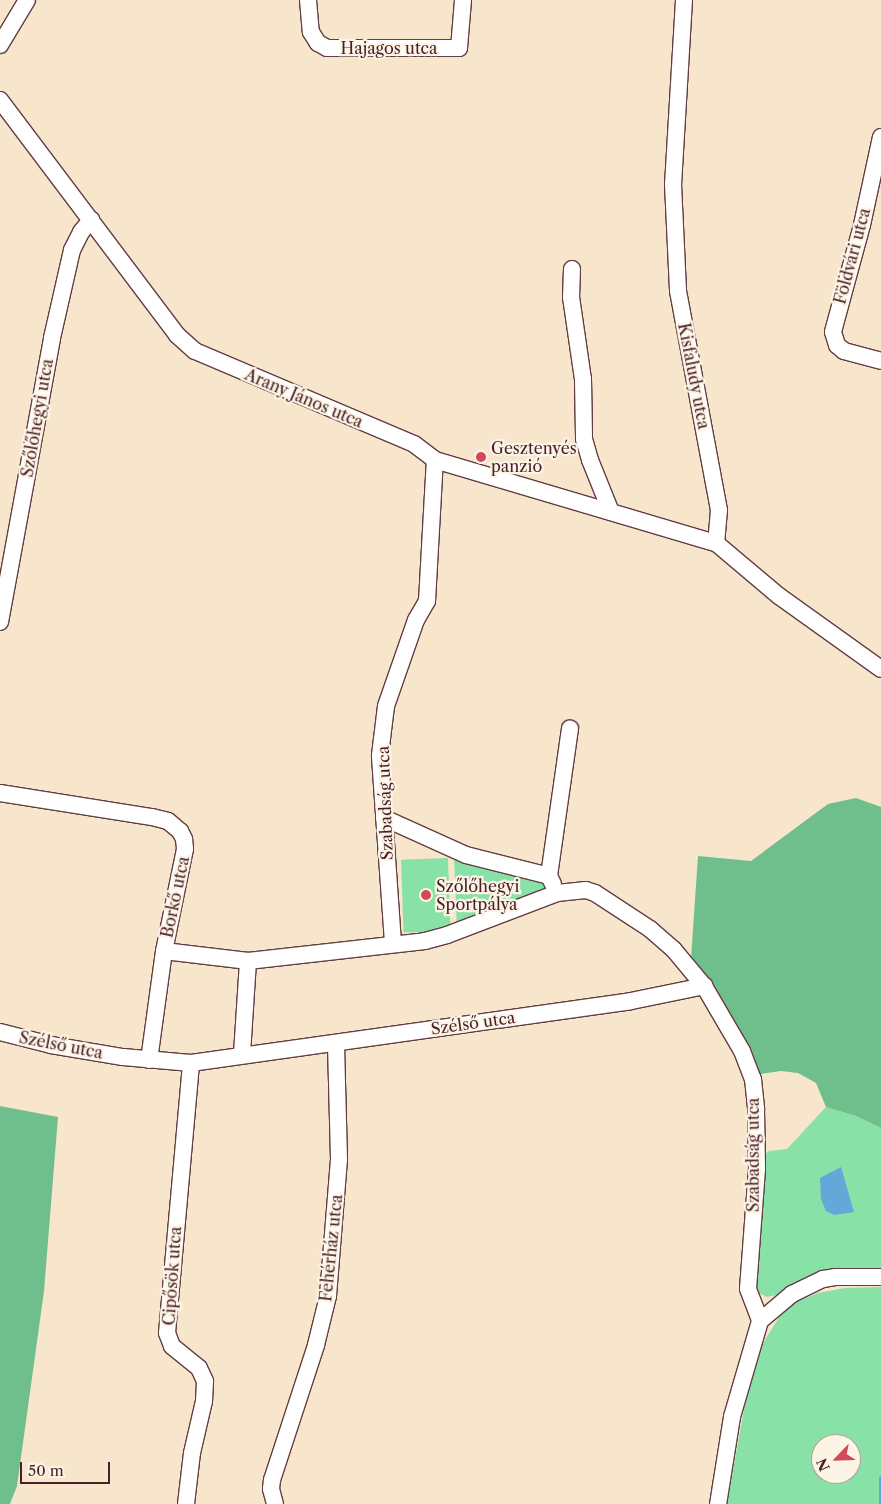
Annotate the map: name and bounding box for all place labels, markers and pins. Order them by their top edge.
place label: Gesztenyés panzió [491,438,577,476]
marker: Gesztenyés panzió [475,451,487,463]
place label: Szőlőhegyi Sportpálya [436,876,519,914]
marker: Szőlőhegyi Sportpálya [420,889,432,901]

